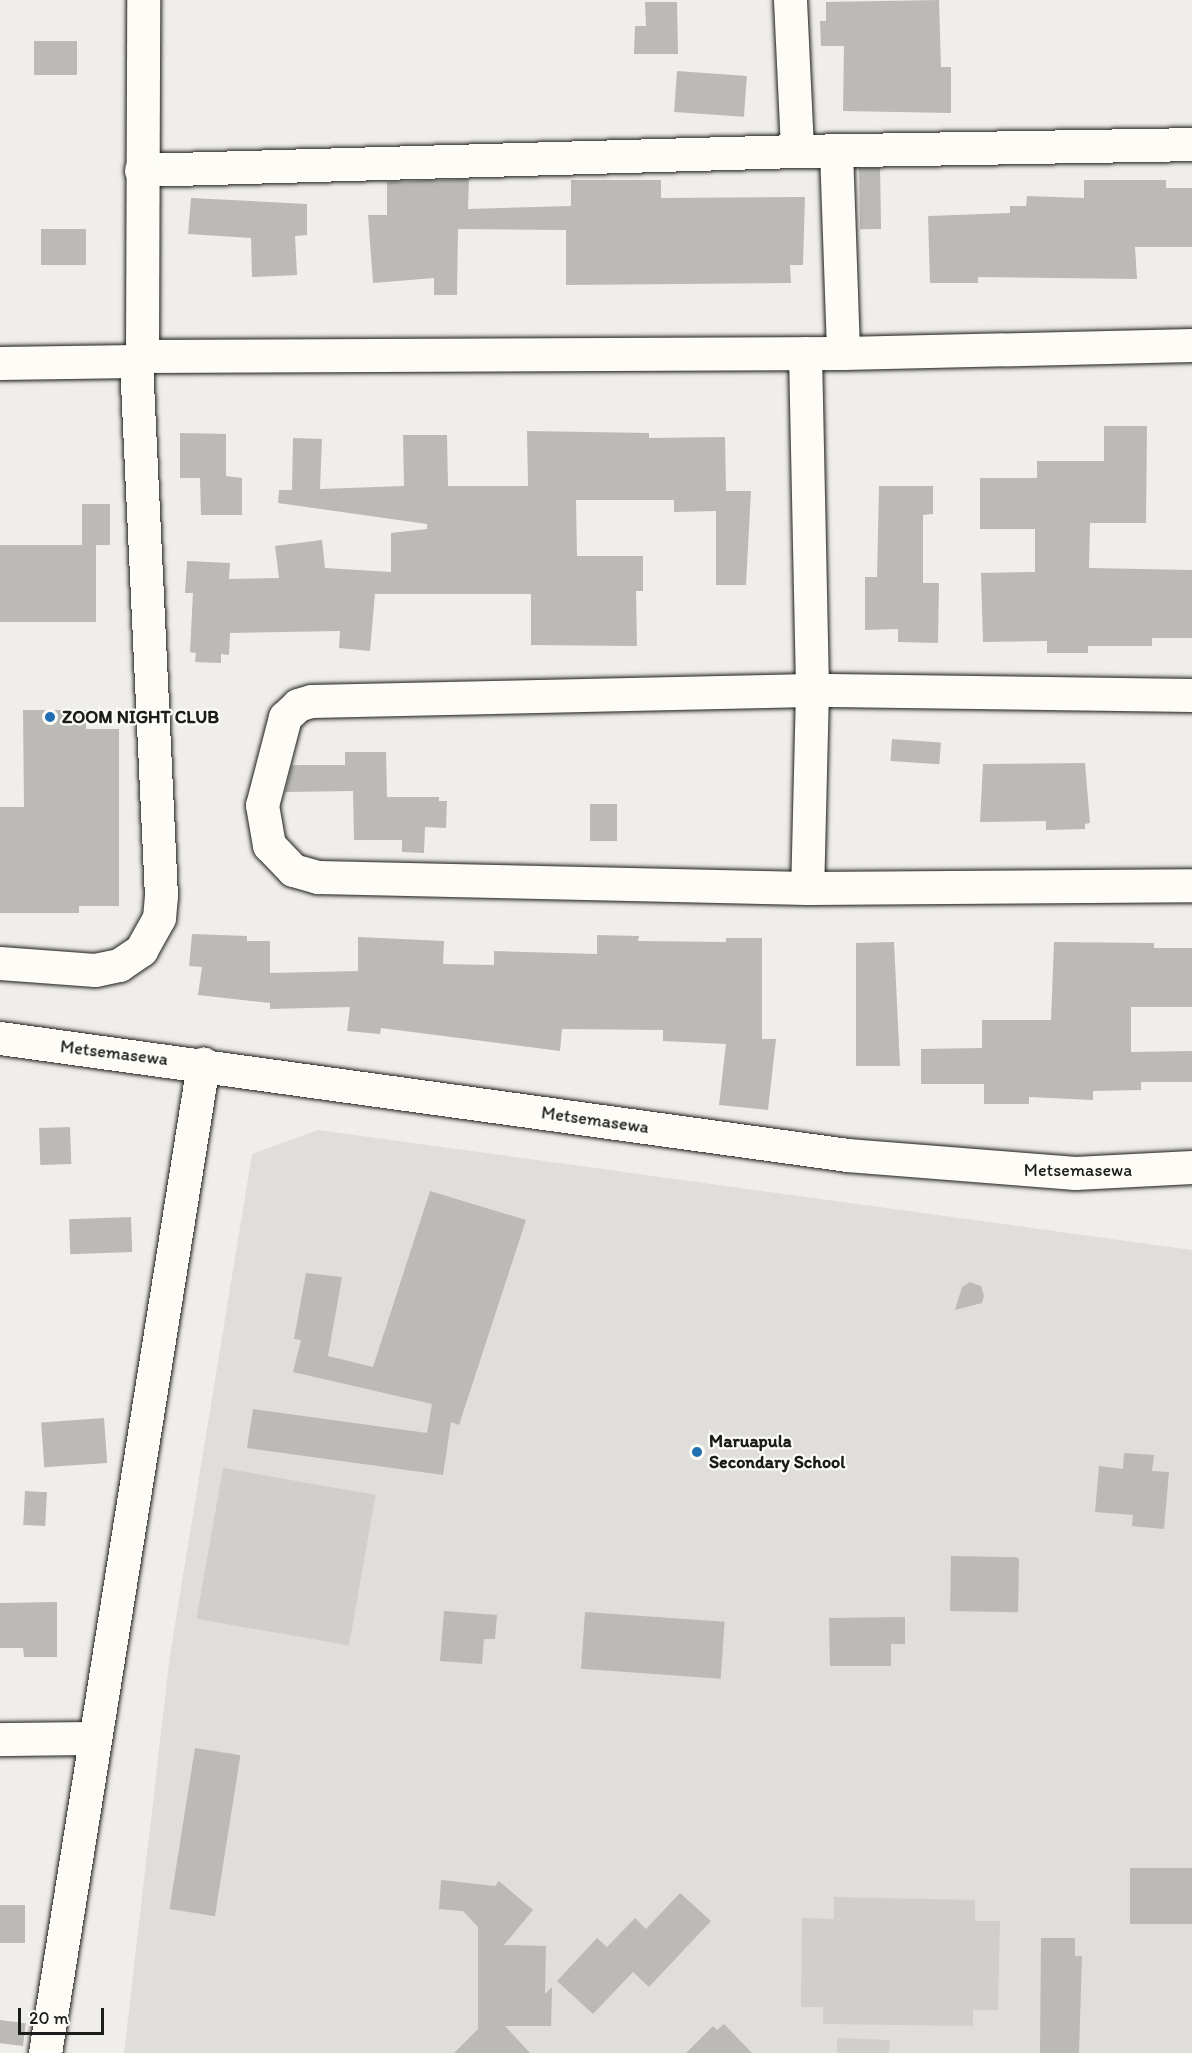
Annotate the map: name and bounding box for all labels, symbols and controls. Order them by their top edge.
place label: ZOOM NIGHT CLUB [62,706,219,728]
marker: ZOOM NIGHT CLUB [43,710,57,724]
street label: Metsemasewa [59,1036,169,1070]
street label: Metsemasewa [540,1102,650,1138]
street label: Metsemasewa [1024,1159,1132,1181]
place label: Maruapula Secondary School [709,1431,845,1474]
marker: Maruapula Secondary School [690,1445,704,1459]
scale bar [21,1996,106,2034]
text: 20 m [29,2007,69,2029]

